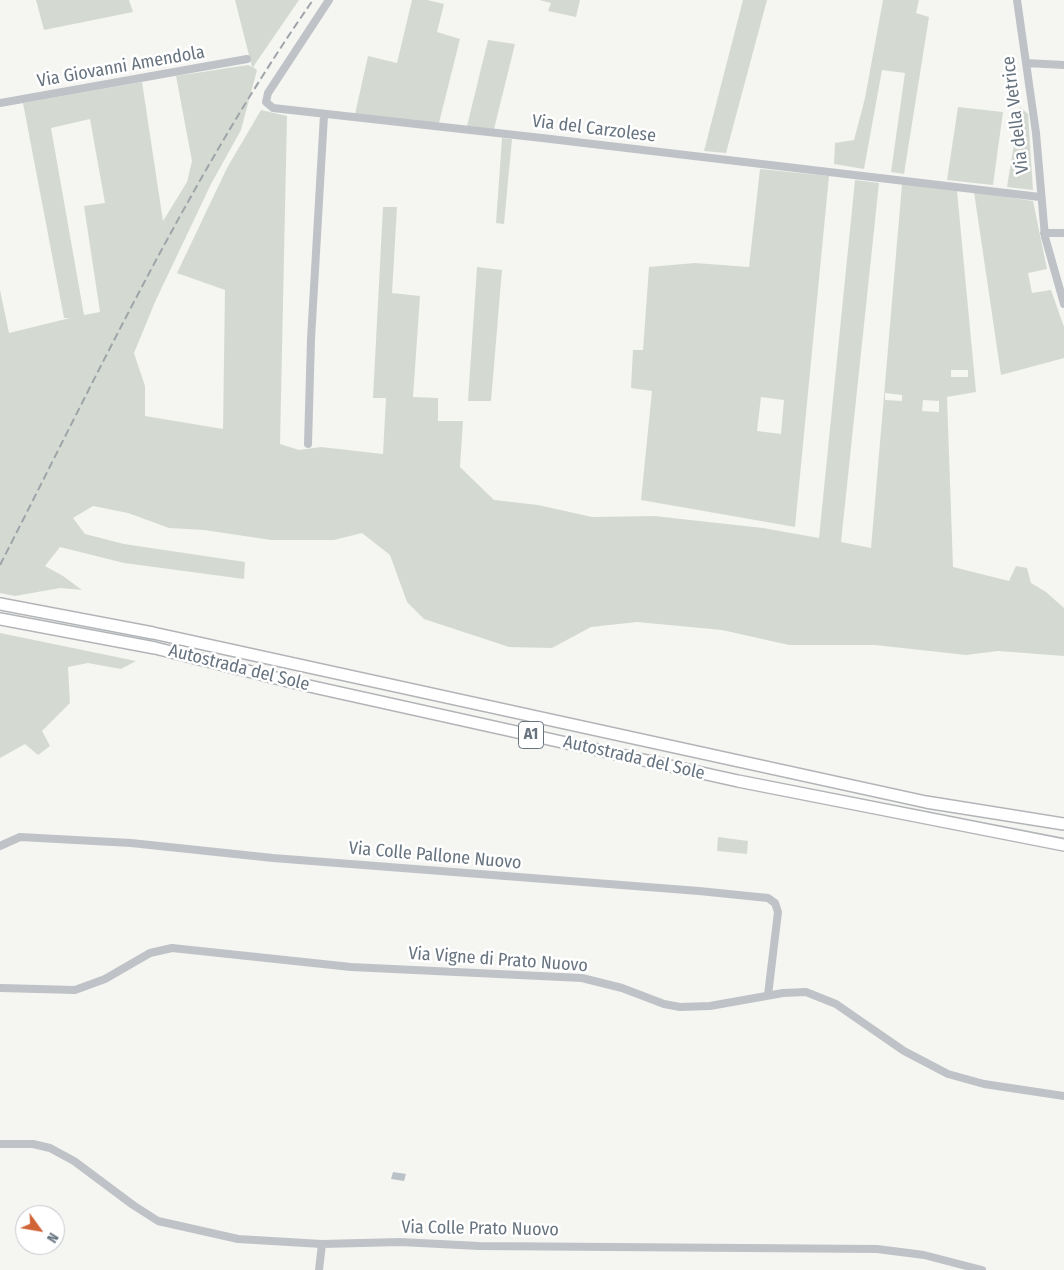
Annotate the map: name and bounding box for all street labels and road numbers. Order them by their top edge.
street label: Via Giovanni Amendola [36,42,206,92]
street label: Via della Vetrice [998,55,1034,175]
street label: Via del Carzolese [531,111,657,147]
street label: Autostrada del Sole [166,640,312,696]
road number: A1 [518,722,544,748]
street label: Autostrada del Sole [561,731,707,785]
street label: Via Colle Pallone Nuovo [348,838,522,874]
street label: Via Vigne di Prato Nuovo [407,943,589,977]
street label: Via Colle Prato Nuovo [401,1217,559,1241]

